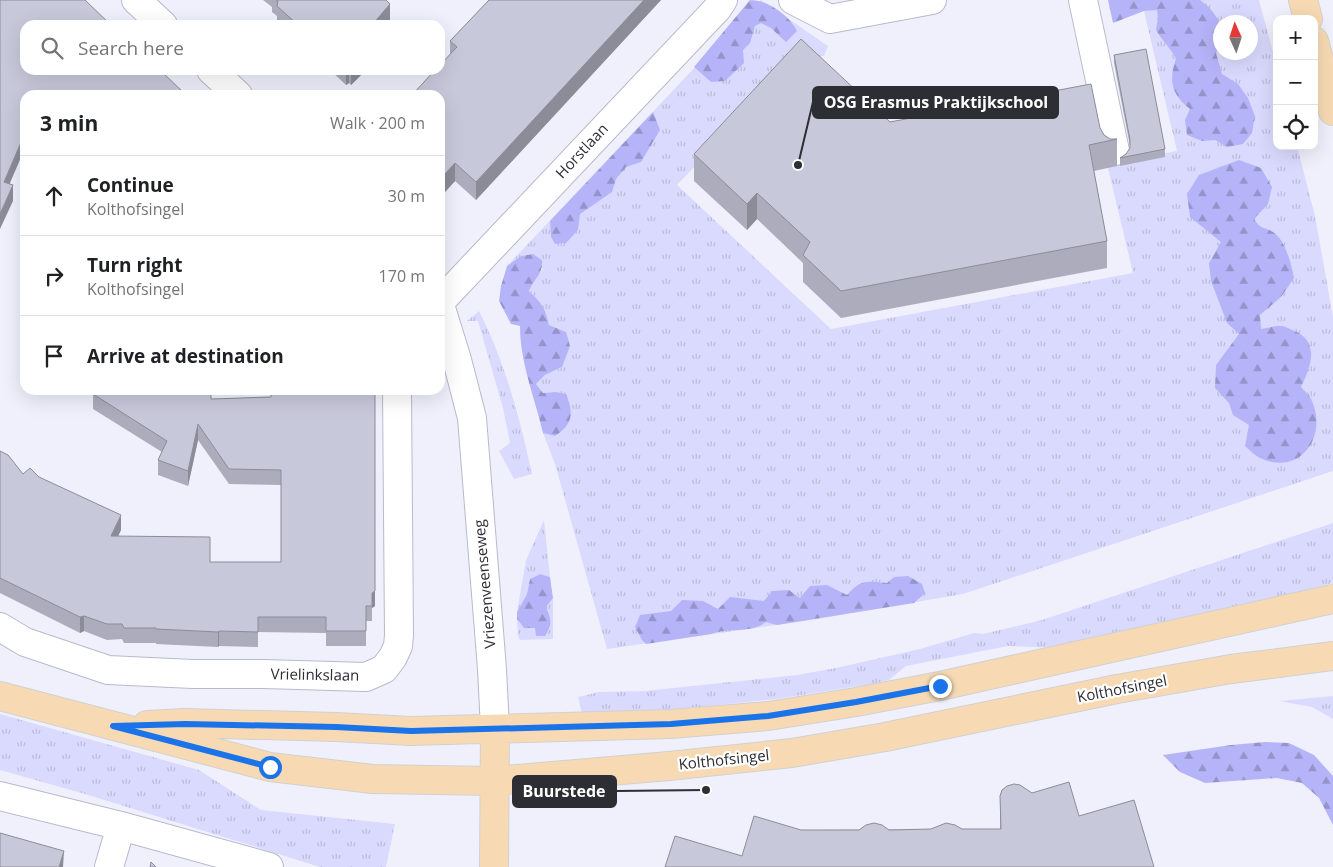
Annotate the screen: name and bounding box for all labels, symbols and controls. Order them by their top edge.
north arrow [1213,15,1258,60]
map controls [1273,15,1318,150]
button: + [1273,15,1318,60]
search box [20,20,445,75]
icon: search [38,34,66,62]
text: Search here [78,35,184,61]
button: − [1273,60,1318,105]
callout: OSG Erasmus Praktijkschool [813,87,1058,118]
text: OSG Erasmus Praktijkschool [824,91,1048,113]
button: locate [1273,105,1318,150]
text: 3 min [40,109,98,137]
text: Walk · 200 m [330,112,425,134]
street label: Horstlaan [551,118,612,182]
text: Continue [87,172,174,198]
icon: ahead [40,182,68,210]
text: 30 m [388,185,425,207]
text: Kolthofsingel [87,198,184,220]
text: Turn right [87,252,182,278]
icon: right [40,262,68,290]
text: 170 m [379,265,425,287]
text: Kolthofsingel [87,278,184,300]
icon: arrive [40,342,68,370]
text: Arrive at destination [87,343,284,369]
street label: Vriezenveenseweg [468,519,500,649]
street label: Vrielinkslaan [270,663,360,685]
street label: Kolthofsingel [1075,670,1168,707]
route end [929,675,952,698]
street label: Kolthofsingel [678,744,770,774]
route start [259,756,282,779]
callout: Buurstede [513,776,616,807]
text: Buurstede [523,780,605,802]

